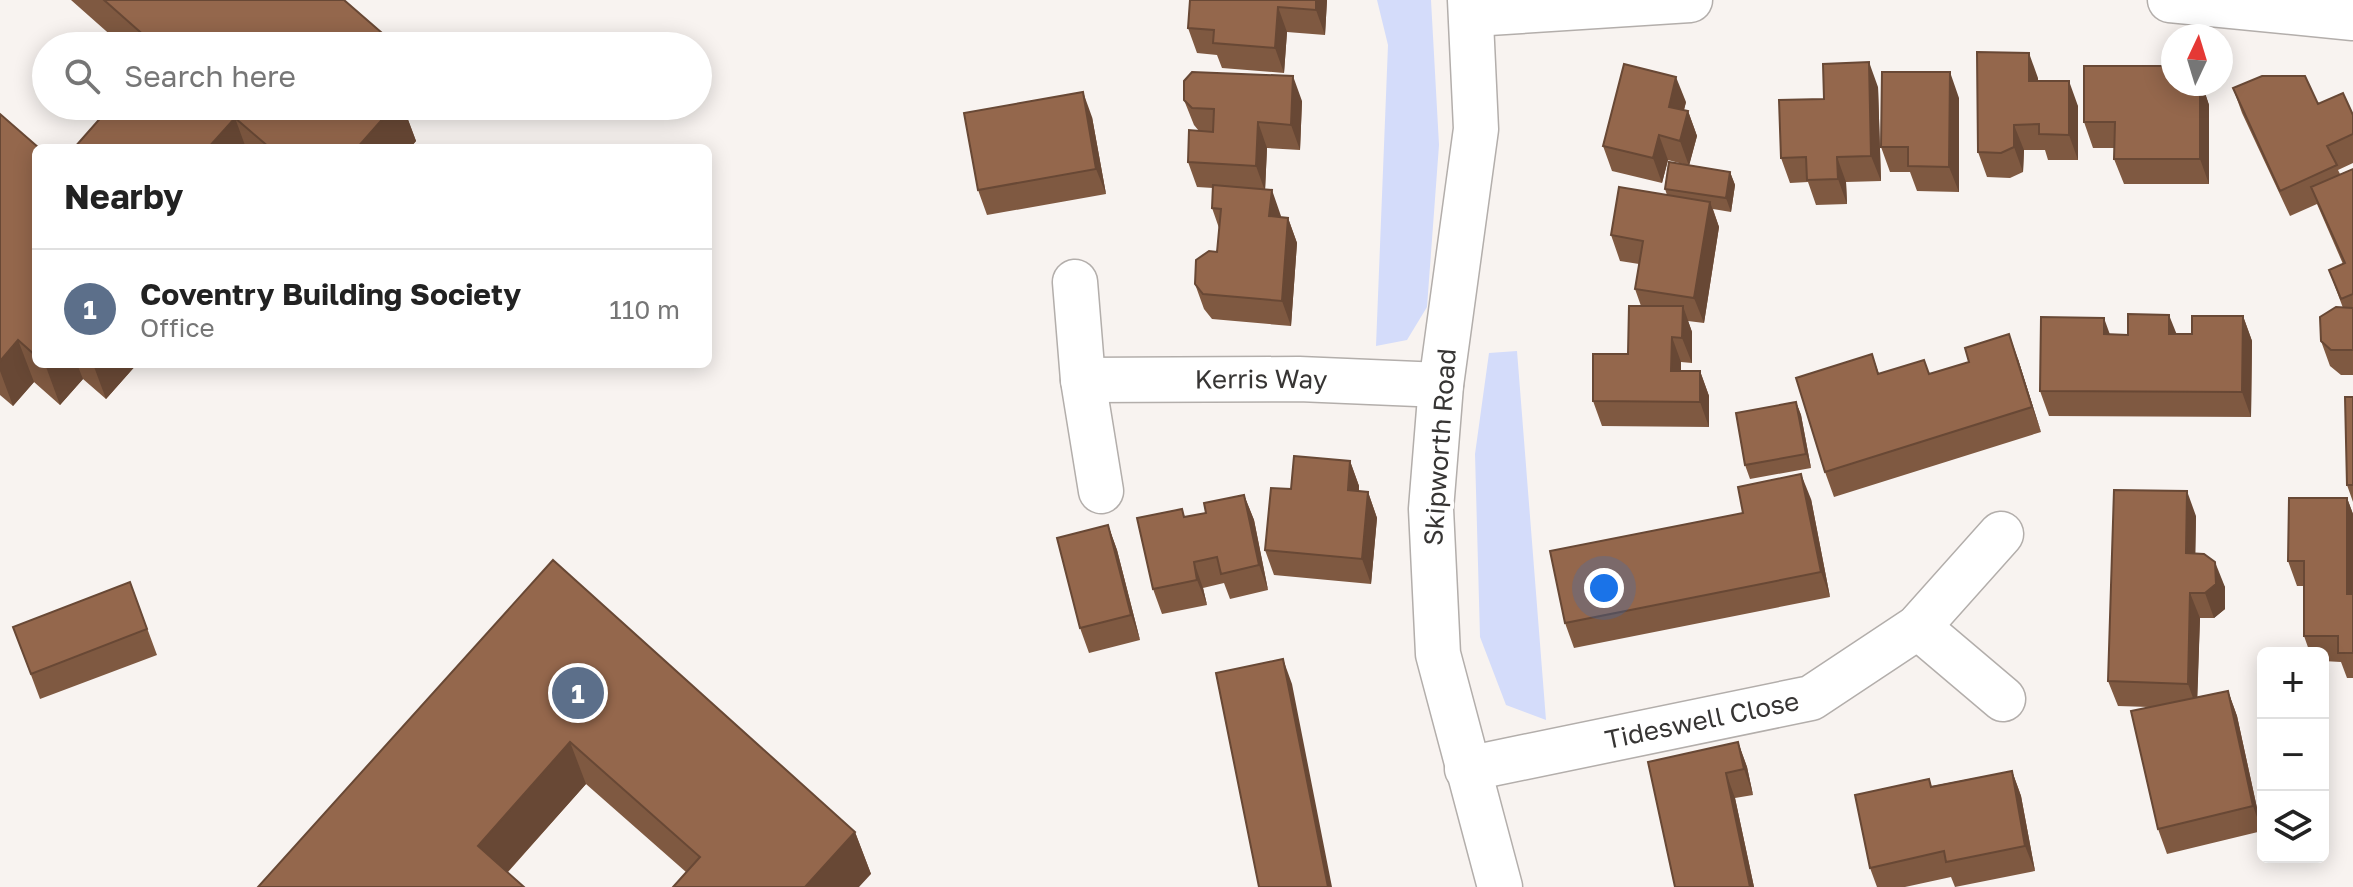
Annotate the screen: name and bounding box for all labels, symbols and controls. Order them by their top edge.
north arrow [2161,24,2233,96]
search box [32,32,712,120]
icon: search [60,54,104,98]
text: Search here [124,58,296,94]
text: Nearby [64,176,184,216]
text: Coventry Building Society [140,276,521,312]
text: 1 [83,294,97,325]
text: 110 m [609,294,680,325]
text: Office [140,312,215,343]
street label: Skipworth Road [1417,347,1462,547]
street label: Kerris Way [1195,363,1328,395]
your location [1584,568,1624,608]
map controls [2257,647,2329,863]
button: + [2257,647,2329,719]
pin: 1 [552,663,604,723]
street label: Tideswell Close [1602,685,1802,755]
button: − [2257,719,2329,791]
button: layers [2257,791,2329,863]

